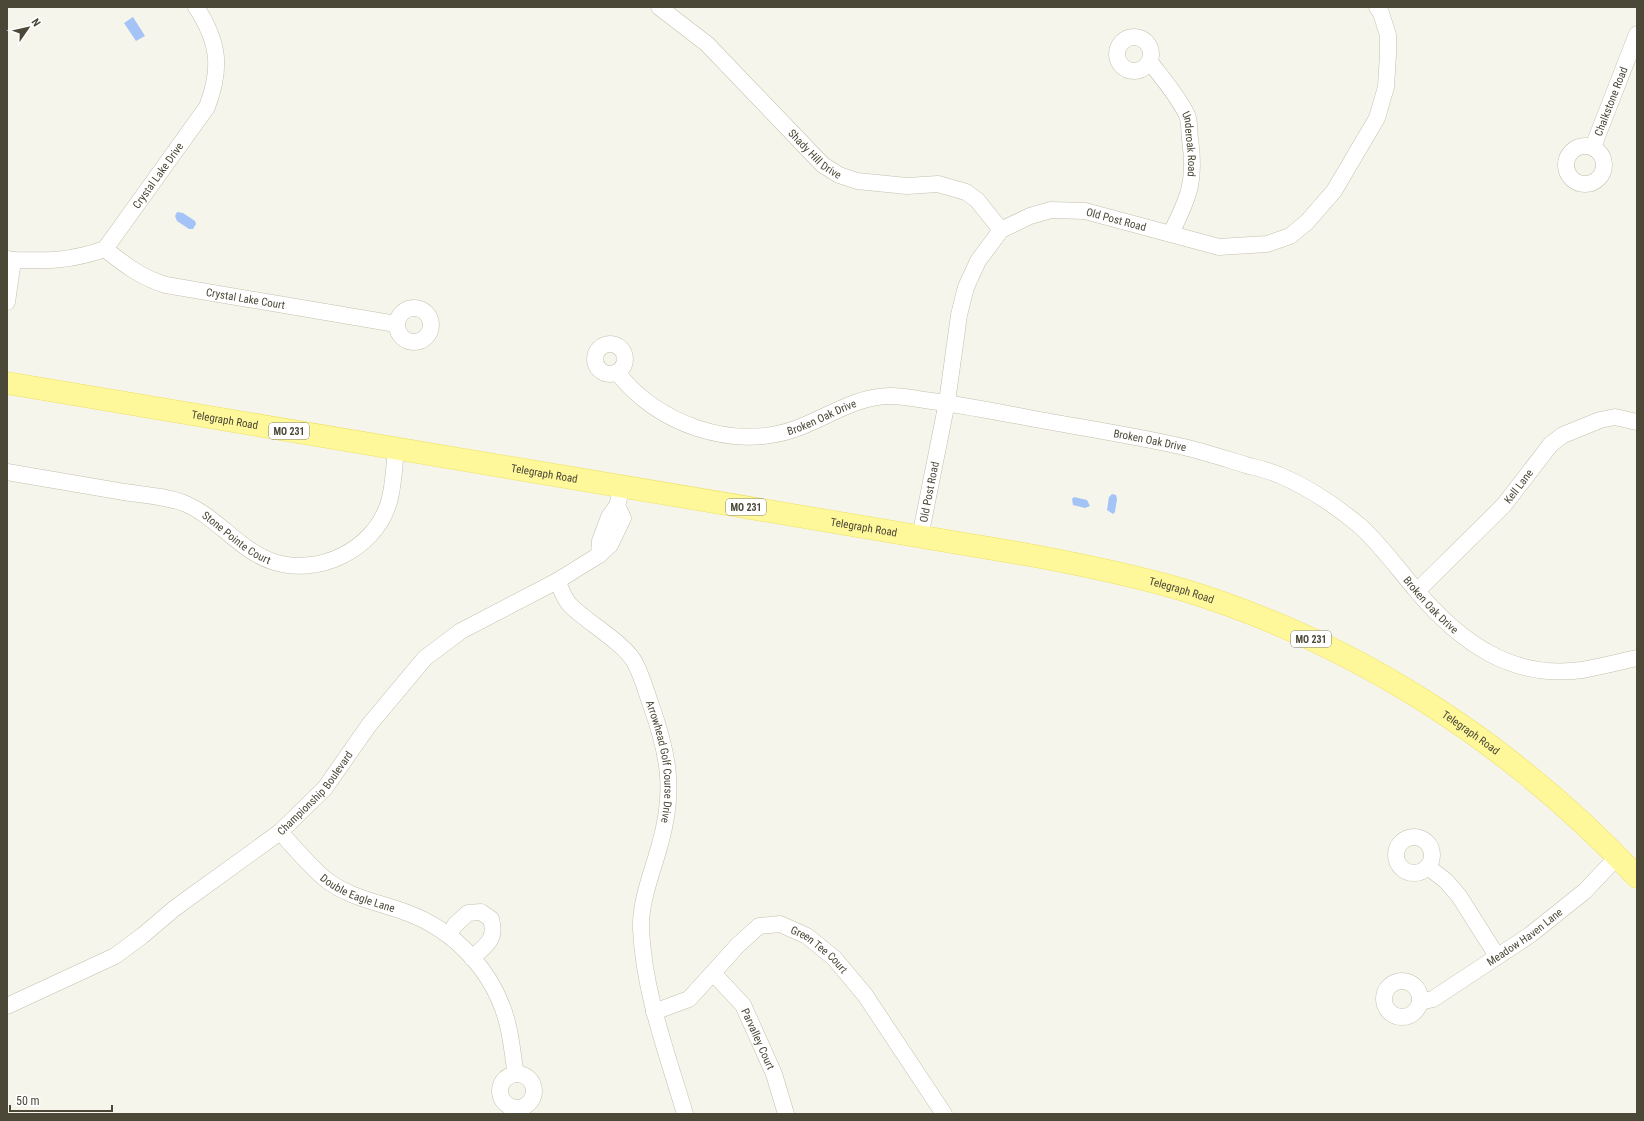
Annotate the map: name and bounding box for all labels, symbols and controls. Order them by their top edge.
north arrow [8,8,48,48]
text: N [29,16,43,29]
street label: Chalkstone Road [1591,65,1630,138]
street label: Underoak Road [1180,109,1199,177]
street label: Shady Hill Drive [786,126,844,181]
street label: Crystal Lake Drive [130,140,186,211]
street label: Old Post Road [1085,205,1148,234]
street label: Crystal Lake Court [205,285,286,312]
street label: Broken Oak Drive [785,397,858,438]
street label: Telegraph Road [191,408,259,432]
road number: MO 231 [269,423,309,439]
street label: Broken Oak Drive [1112,427,1188,454]
street label: Old Post Road [917,460,941,523]
street label: Telegraph Road [510,461,579,485]
street label: Kell Lane [1501,467,1536,506]
road number: MO 231 [726,499,766,515]
street label: Stone Pointe Court [200,509,273,567]
street label: Telegraph Road [830,515,898,539]
street label: Telegraph Road [1148,574,1216,606]
street label: Broken Oak Drive [1401,574,1461,636]
road number: MO 231 [1291,631,1331,647]
street label: Arrowhead Golf Course Drive [643,699,675,824]
street label: Telegraph Road [1440,708,1502,757]
street label: Championship Boulevard [274,749,355,838]
street label: Double Eagle Lane [318,871,397,915]
street label: Meadow Haven Lane [1484,905,1565,968]
street label: Green Tee Court [789,923,850,976]
street label: Parvalley Court [739,1006,778,1072]
scale bar [10,1087,112,1113]
text: 50 m [16,1094,40,1108]

